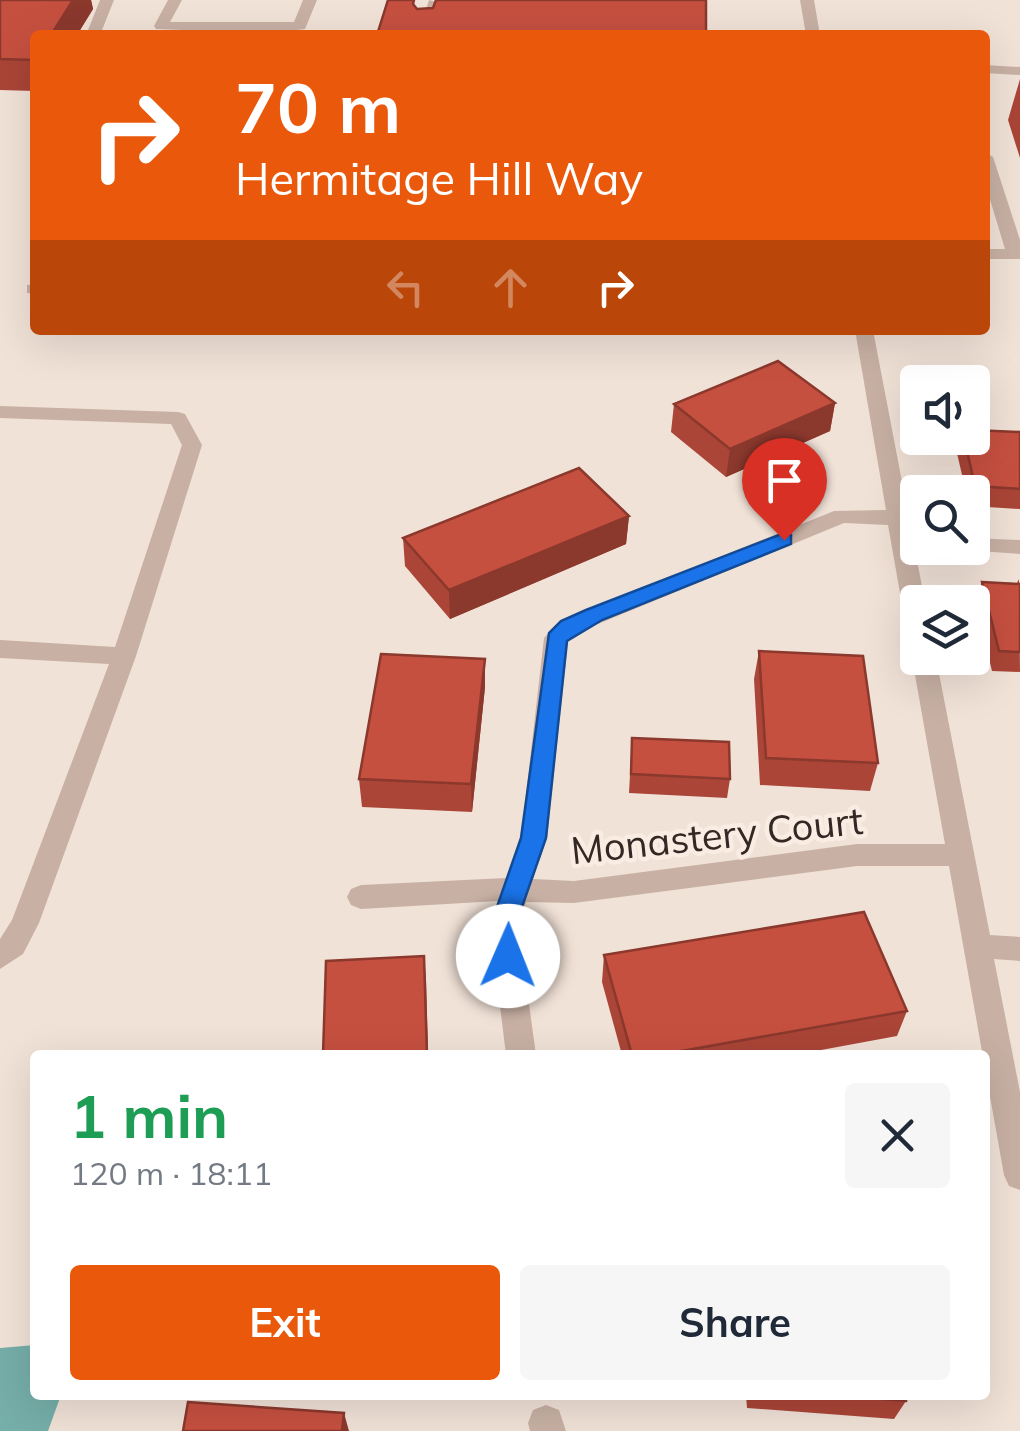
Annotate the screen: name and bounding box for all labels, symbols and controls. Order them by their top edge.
text: 70 m [235,63,401,151]
icon: right [70,70,200,200]
text: Hermitage Hill Way [235,150,643,206]
icon: left [378,260,433,315]
icon: ahead [483,260,538,315]
icon: right [588,260,643,315]
map controls [900,365,990,675]
button: sound [900,365,990,455]
pin [742,438,827,541]
icon: arrive [757,453,812,508]
button: search [900,475,990,565]
button: layers [900,585,990,675]
street label: Monastery Court [569,796,865,874]
position arrow [456,904,560,1008]
text: 1 min [70,1078,228,1153]
button: close [845,1083,950,1188]
text: 120 m · 18:11 [70,1153,272,1193]
button: Exit [70,1265,500,1380]
button: Share [520,1265,950,1380]

